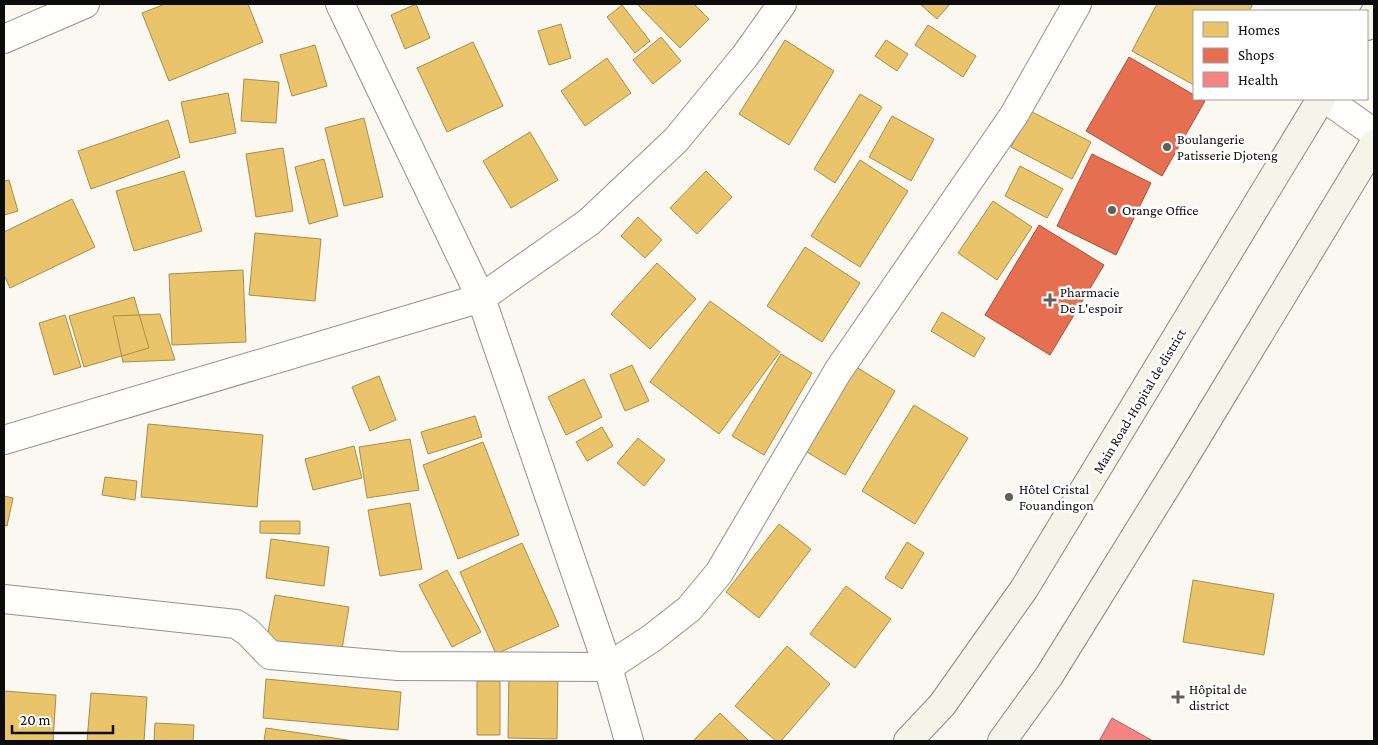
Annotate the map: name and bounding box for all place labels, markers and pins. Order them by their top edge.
place label: Boulangerie Patisserie Djoteng [1177,131,1278,164]
marker: Boulangerie Patisserie Djoteng [1161,141,1173,153]
place label: Orange Office [1122,202,1198,218]
marker: Orange Office [1106,204,1118,216]
place label: Pharmacie De L'espoir [1060,284,1123,316]
marker: Pharmacie De L'espoir [1044,294,1056,306]
place label: Hôtel Cristal Fouandingon [1019,481,1094,513]
marker: Hôtel Cristal Fouandingon [1003,491,1015,503]
place label: Hôpital de district [1189,681,1247,713]
marker: Hôpital de district [1171,690,1185,704]

